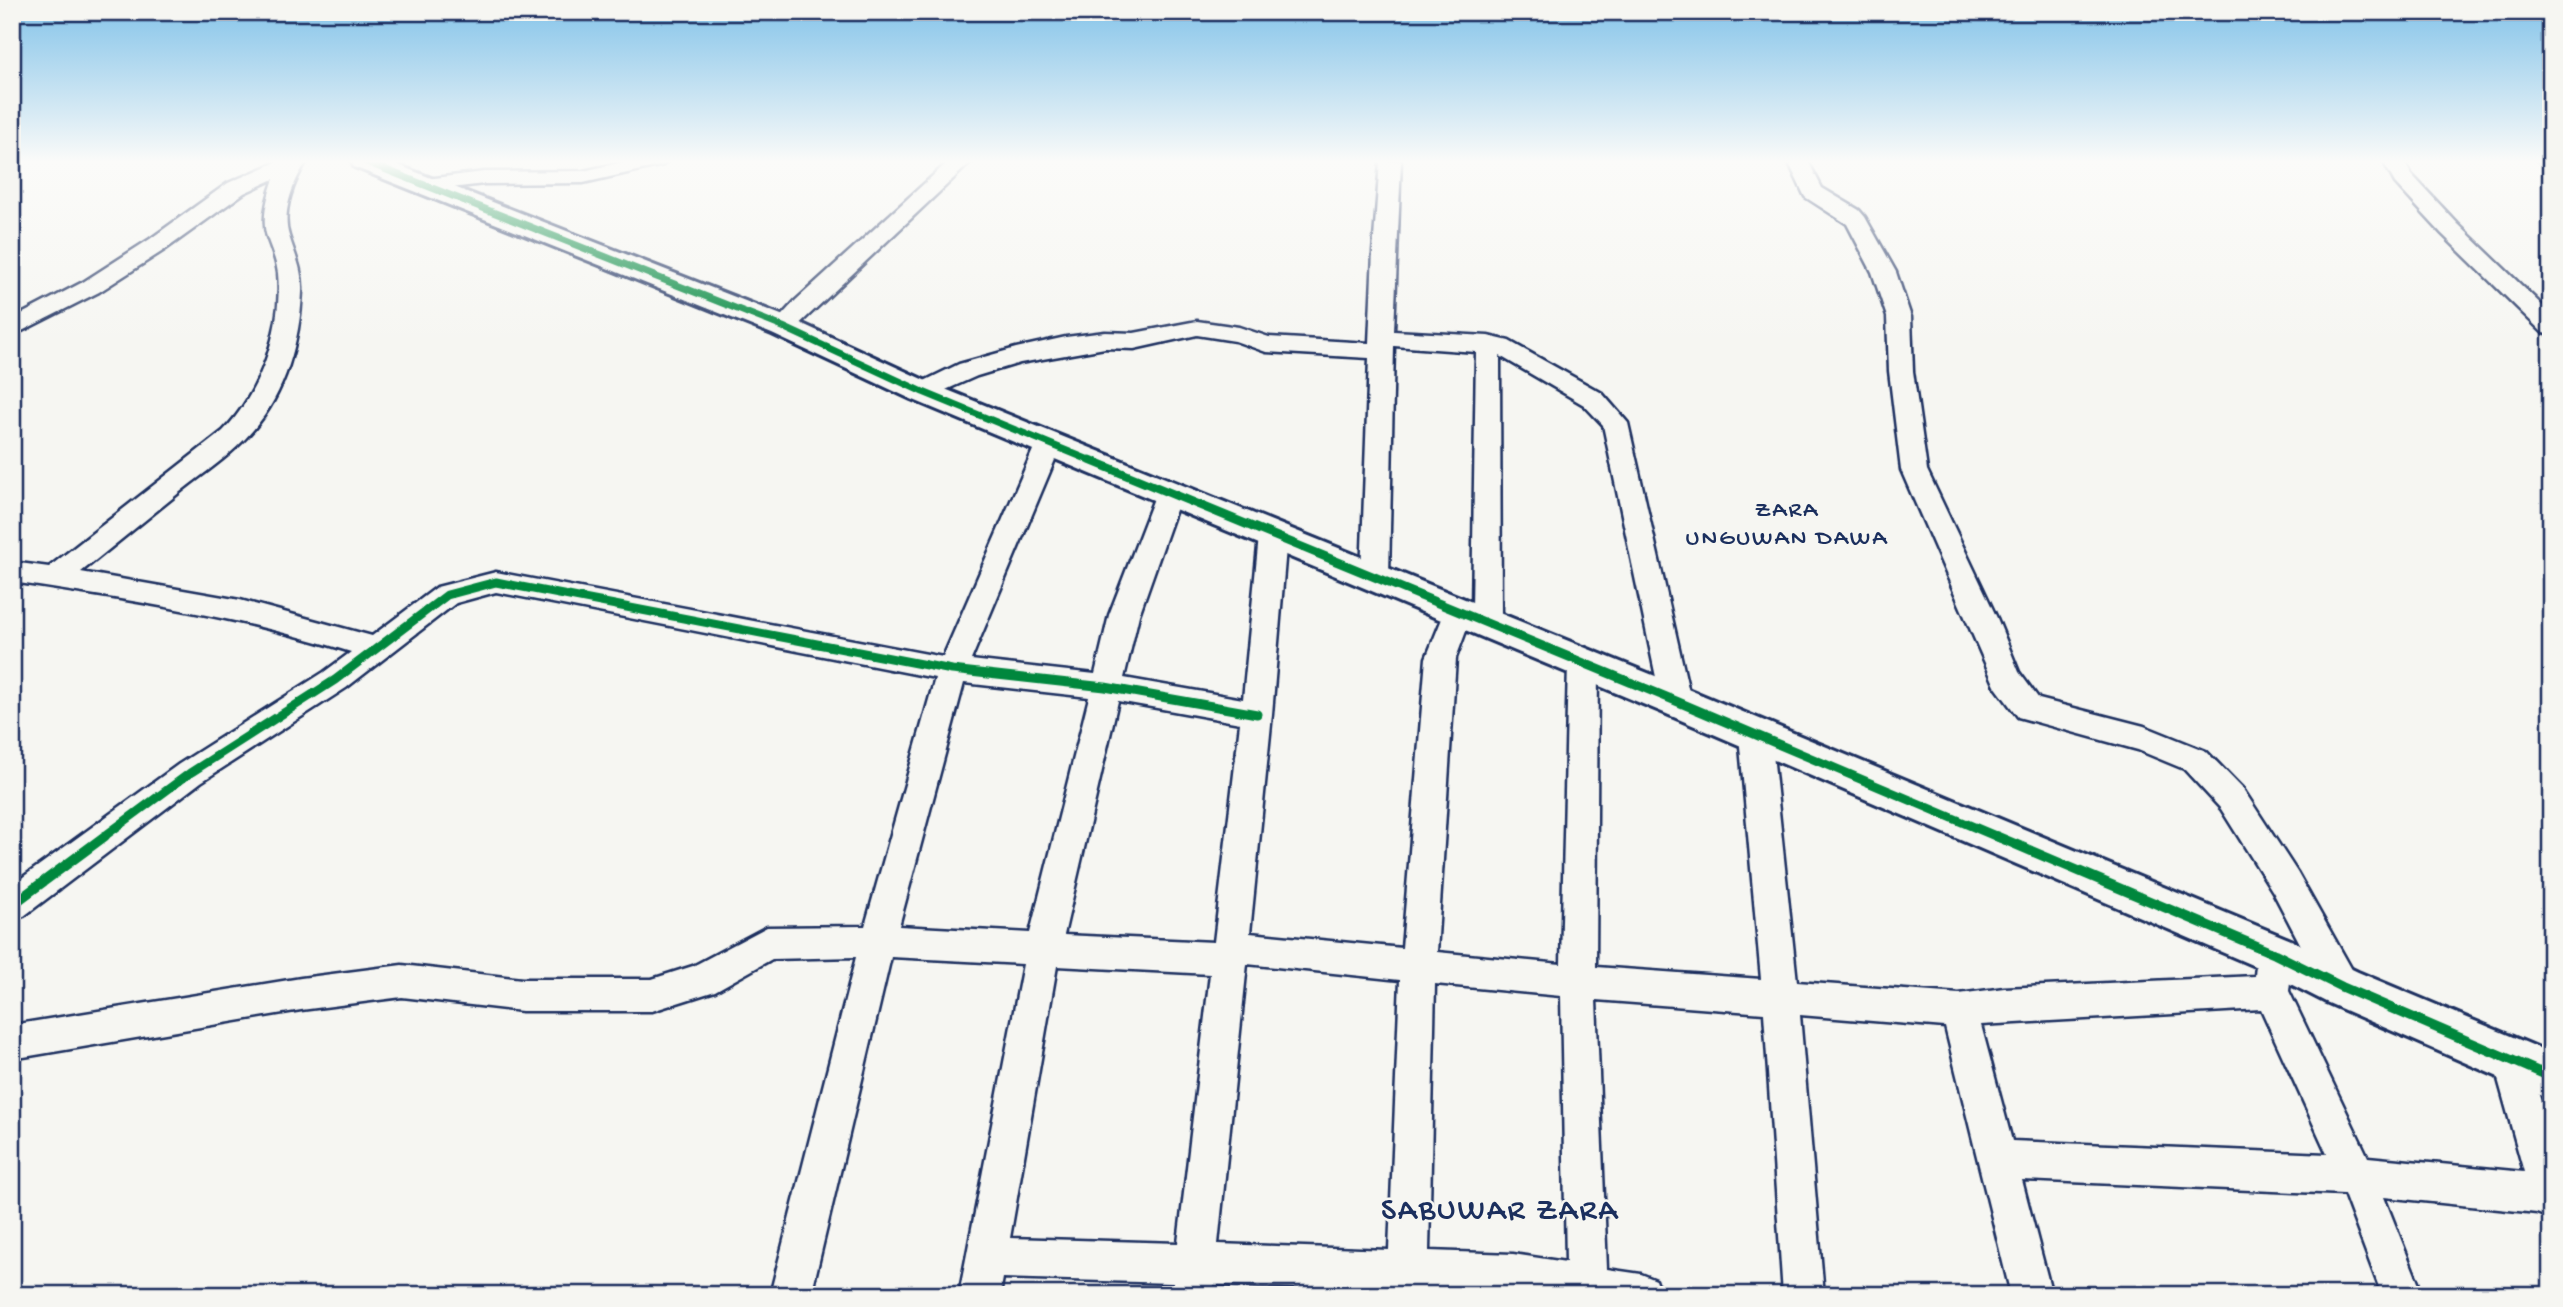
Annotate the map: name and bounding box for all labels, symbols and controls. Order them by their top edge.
district label: ZARA UNGUWAN DAWA [1686,497,1888,554]
district label: SABUWAR ZARA [1381,1193,1619,1231]

